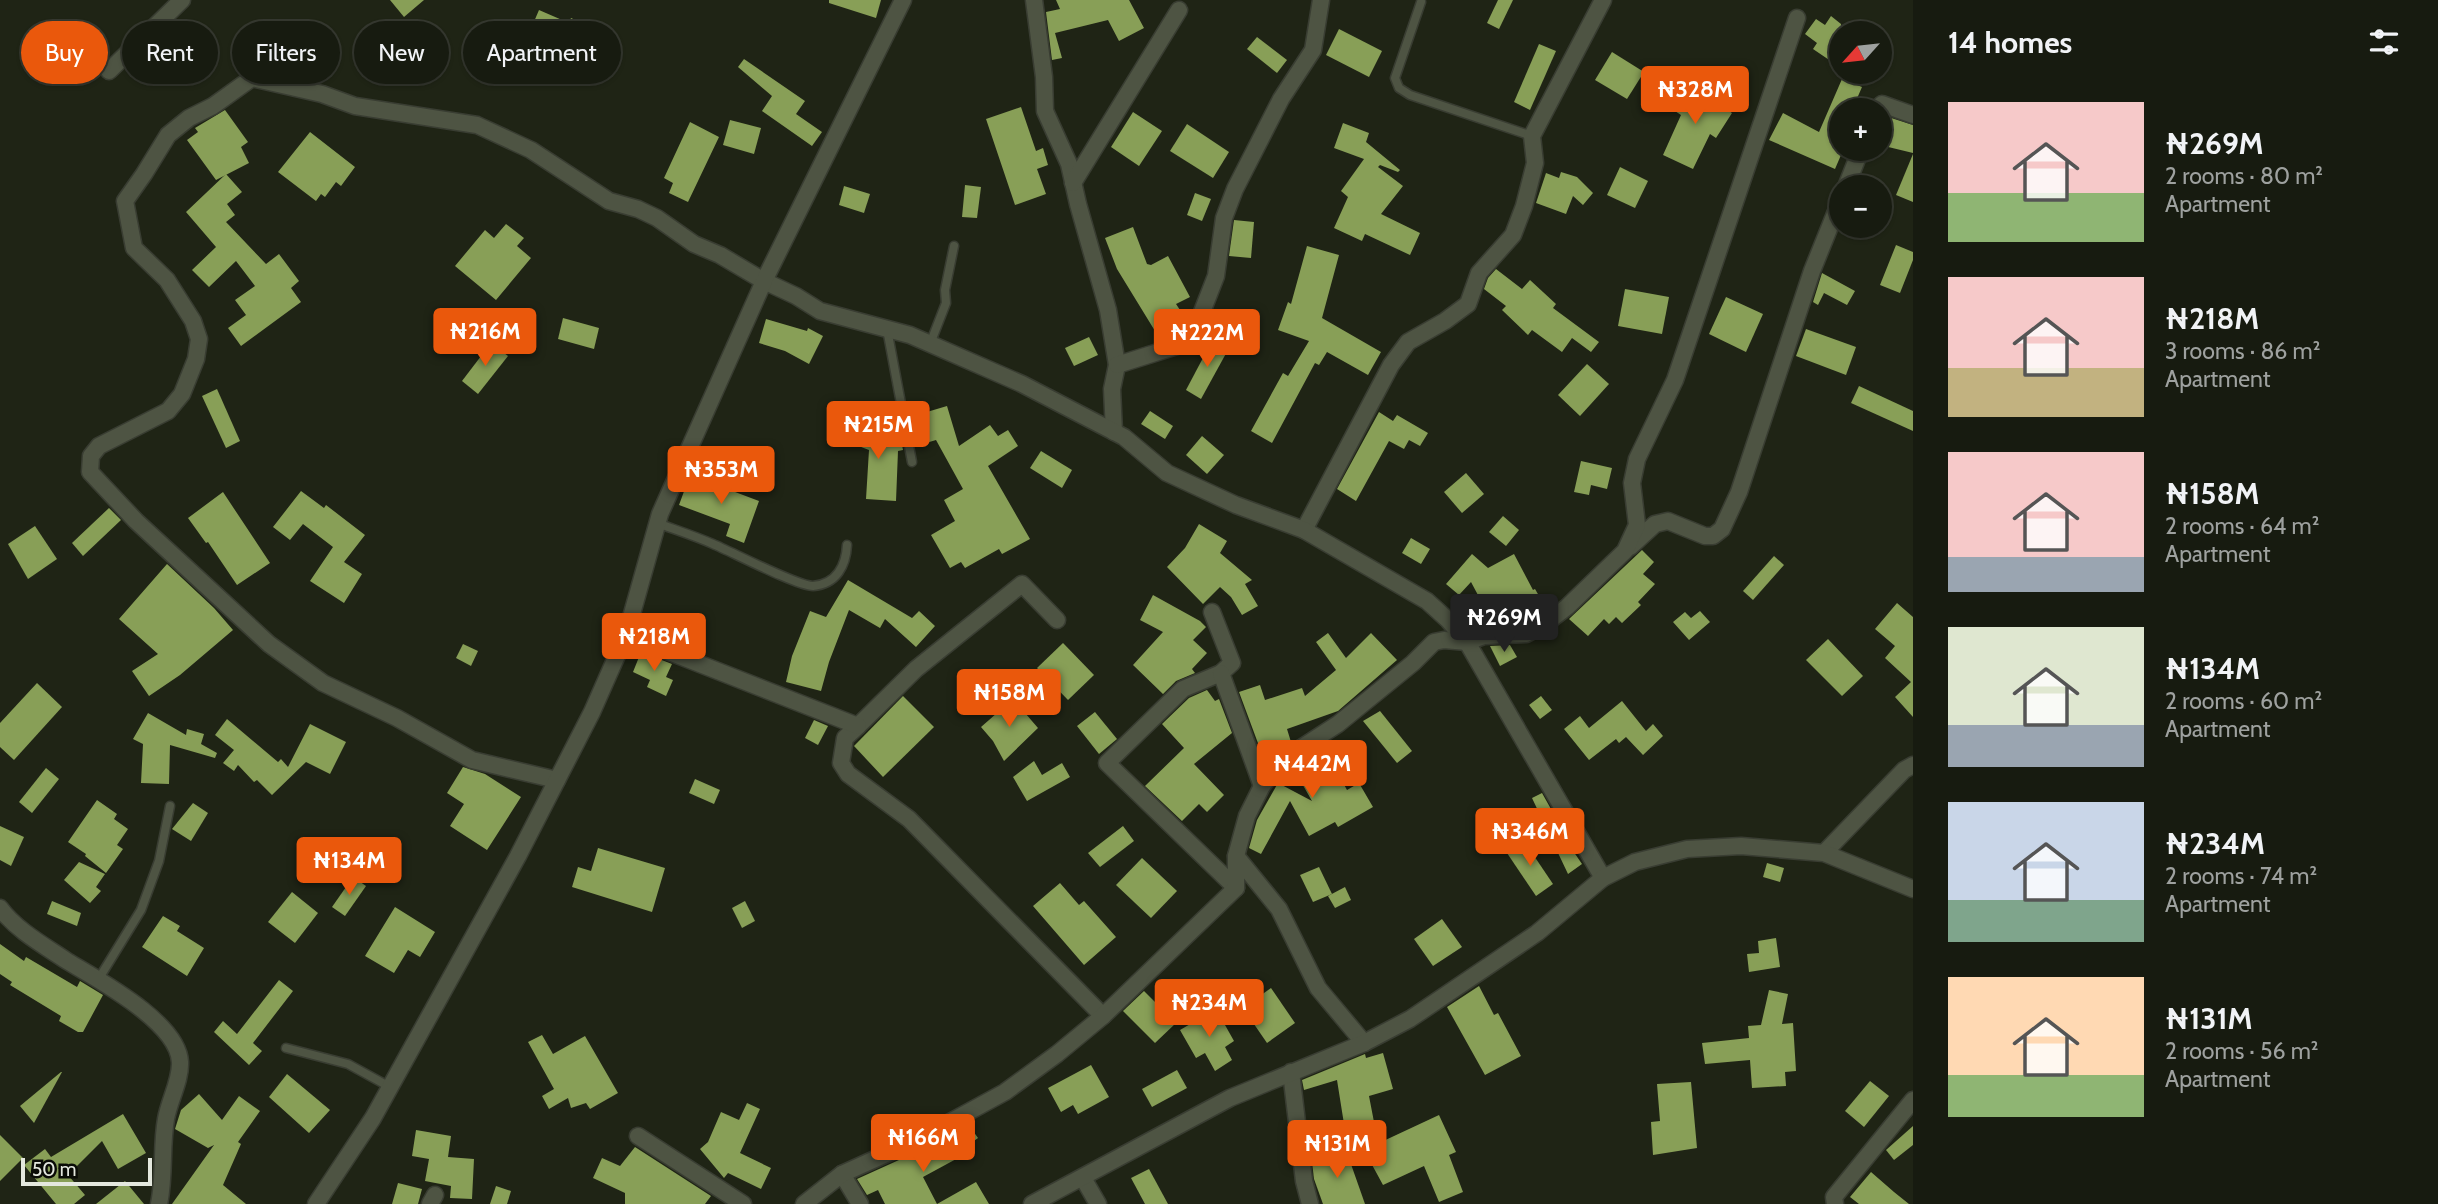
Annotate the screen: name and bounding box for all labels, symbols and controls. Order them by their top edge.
chip: Buy [21,21,108,84]
chip: Rent [122,21,218,84]
chip: Filters [232,21,340,84]
chip: New [354,21,449,84]
chip: Apartment [463,21,621,84]
north arrow [1829,21,1892,84]
map controls [1829,21,1892,238]
icon: filters [2365,23,2403,61]
text: 14 homes [1948,24,2072,61]
pin: ₦328M [1646,66,1744,126]
text: ₦328M [1657,75,1733,103]
button: + [1829,98,1892,161]
text: ₦269M [2165,125,2264,162]
icon: home [2004,130,2088,214]
text: 2 rooms · 80 m² [2165,162,2323,190]
button: − [1829,175,1892,238]
text: Apartment [2165,190,2270,218]
text: ₦218M [2165,300,2259,337]
icon: home [2004,305,2088,389]
pin: ₦216M [436,308,534,368]
pin: ₦222M [1158,310,1256,369]
text: ₦216M [449,317,521,345]
text: ₦222M [1170,318,1244,346]
text: 3 rooms · 86 m² [2165,337,2320,365]
text: Apartment [2165,365,2270,393]
pin: ₦215M [829,402,927,461]
text: ₦215M [843,410,913,438]
pin: ₦353M [672,447,770,506]
text: ₦353M [684,455,758,483]
text: ₦158M [2165,475,2260,512]
icon: home [2004,480,2088,564]
text: 2 rooms · 64 m² [2165,512,2319,540]
text: Apartment [2165,540,2270,568]
pin: ₦269M [1455,594,1553,654]
text: ₦269M [1466,603,1542,631]
pin: ₦218M [605,614,703,673]
text: ₦218M [618,622,690,650]
text: ₦134M [2165,650,2260,687]
icon: home [2004,655,2088,739]
pin: ₦158M [960,670,1058,729]
text: ₦158M [973,678,1045,706]
text: 2 rooms · 60 m² [2165,687,2322,715]
text: Apartment [2165,715,2270,743]
pin: ₦442M [1263,740,1361,800]
text: ₦442M [1273,749,1351,777]
pin: ₦346M [1481,808,1579,868]
text: ₦346M [1491,817,1569,845]
text: ₦234M [2165,825,2265,862]
icon: home [2004,830,2088,914]
pin: ₦134M [300,838,398,897]
text: ₦134M [313,846,385,874]
text: 2 rooms · 74 m² [2165,862,2317,890]
text: Apartment [2165,890,2270,918]
pin: ₦234M [1160,979,1258,1039]
text: ₦234M [1171,988,1247,1016]
text: ₦131M [2165,1000,2253,1037]
icon: home [2004,1005,2088,1089]
text: 2 rooms · 56 m² [2165,1037,2319,1065]
text: Apartment [2165,1065,2270,1093]
pin: ₦166M [874,1114,972,1174]
pin: ₦131M [1288,1120,1386,1180]
text: ₦166M [887,1123,959,1151]
text: ₦131M [1303,1129,1371,1157]
scale bar [21,1155,152,1187]
text: 50 m [32,1158,76,1181]

